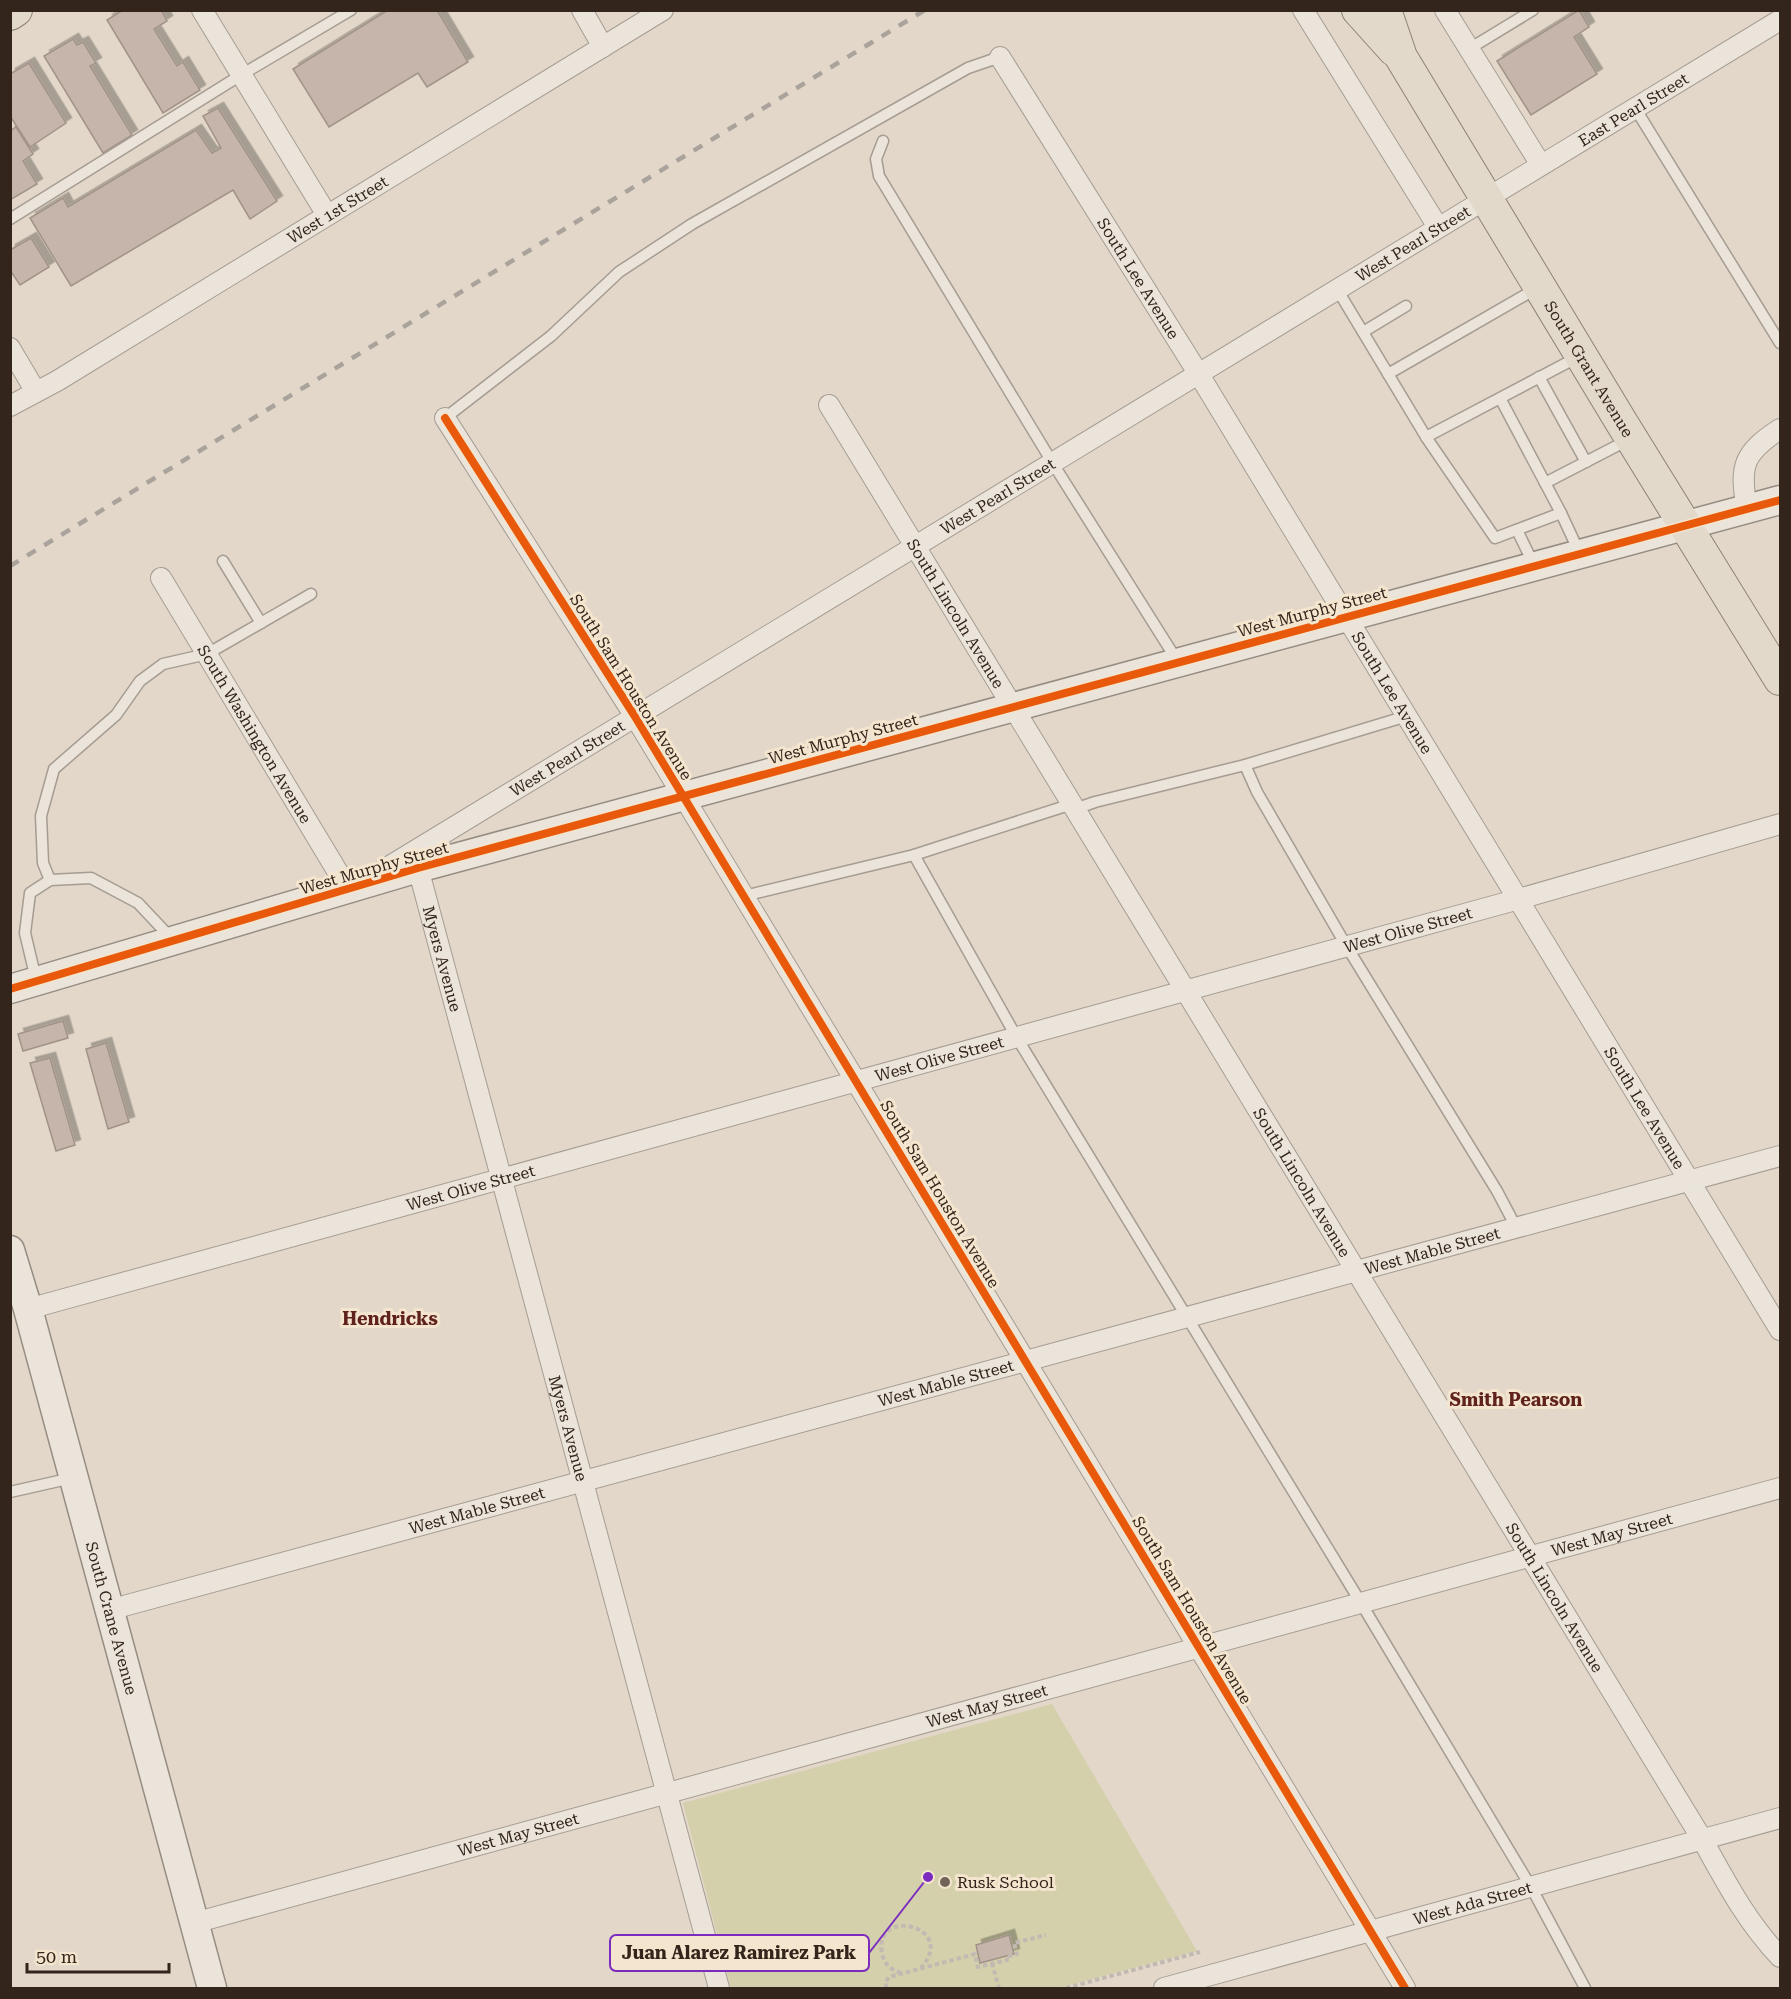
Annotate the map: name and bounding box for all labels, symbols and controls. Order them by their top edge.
street label: East Pearl Street [1575,69,1692,150]
street label: West 1st Street [284,171,391,247]
street label: West Pearl Street [1352,201,1474,286]
street label: South Lee Avenue [1093,214,1184,343]
street label: South Grant Avenue [1541,297,1638,441]
street label: West Pearl Street [937,454,1058,538]
street label: South Lincoln Avenue [903,535,1009,692]
street label: West Murphy Street [1235,583,1389,641]
street label: South Sam Houston Avenue [566,591,696,784]
street label: South Lee Avenue [1348,628,1437,757]
street label: South Washington Avenue [194,641,316,827]
street label: West Murphy Street [766,710,920,768]
street label: West Pearl Street [506,716,628,800]
street label: West Murphy Street [297,838,451,898]
street label: West Olive Street [1341,903,1474,956]
street label: Myers Avenue [419,904,466,1014]
street label: West Olive Street [873,1032,1006,1085]
street label: South Lee Avenue [1601,1043,1689,1173]
street label: South Sam Houston Avenue [876,1097,1004,1292]
street label: South Lincoln Avenue [1250,1104,1355,1261]
street label: West Olive Street [404,1161,537,1214]
street label: West Mable Street [1362,1223,1502,1278]
district label: Hendricks [342,1308,438,1329]
street label: West Mable Street [876,1355,1016,1410]
street label: Myers Avenue [545,1373,592,1483]
district label: Smith Pearson [1450,1389,1582,1410]
street label: West Mable Street [407,1483,547,1538]
street label: West May Street [1549,1508,1674,1560]
street label: South Sam Houston Avenue [1128,1513,1256,1708]
street label: South Lincoln Avenue [1502,1519,1608,1676]
street label: South Crane Avenue [82,1540,142,1697]
street label: West May Street [924,1680,1049,1731]
street label: West May Street [455,1808,581,1860]
place label: Rusk School [957,1873,1054,1892]
marker: Rusk School [938,1875,952,1889]
street label: West Ada Street [1411,1877,1534,1928]
callout: Juan Alarez Ramirez Park [610,1935,869,1971]
scale bar [27,1936,170,1974]
text: Juan Alarez Ramirez Park [622,1942,857,1963]
text: 50 m [36,1946,77,1967]

